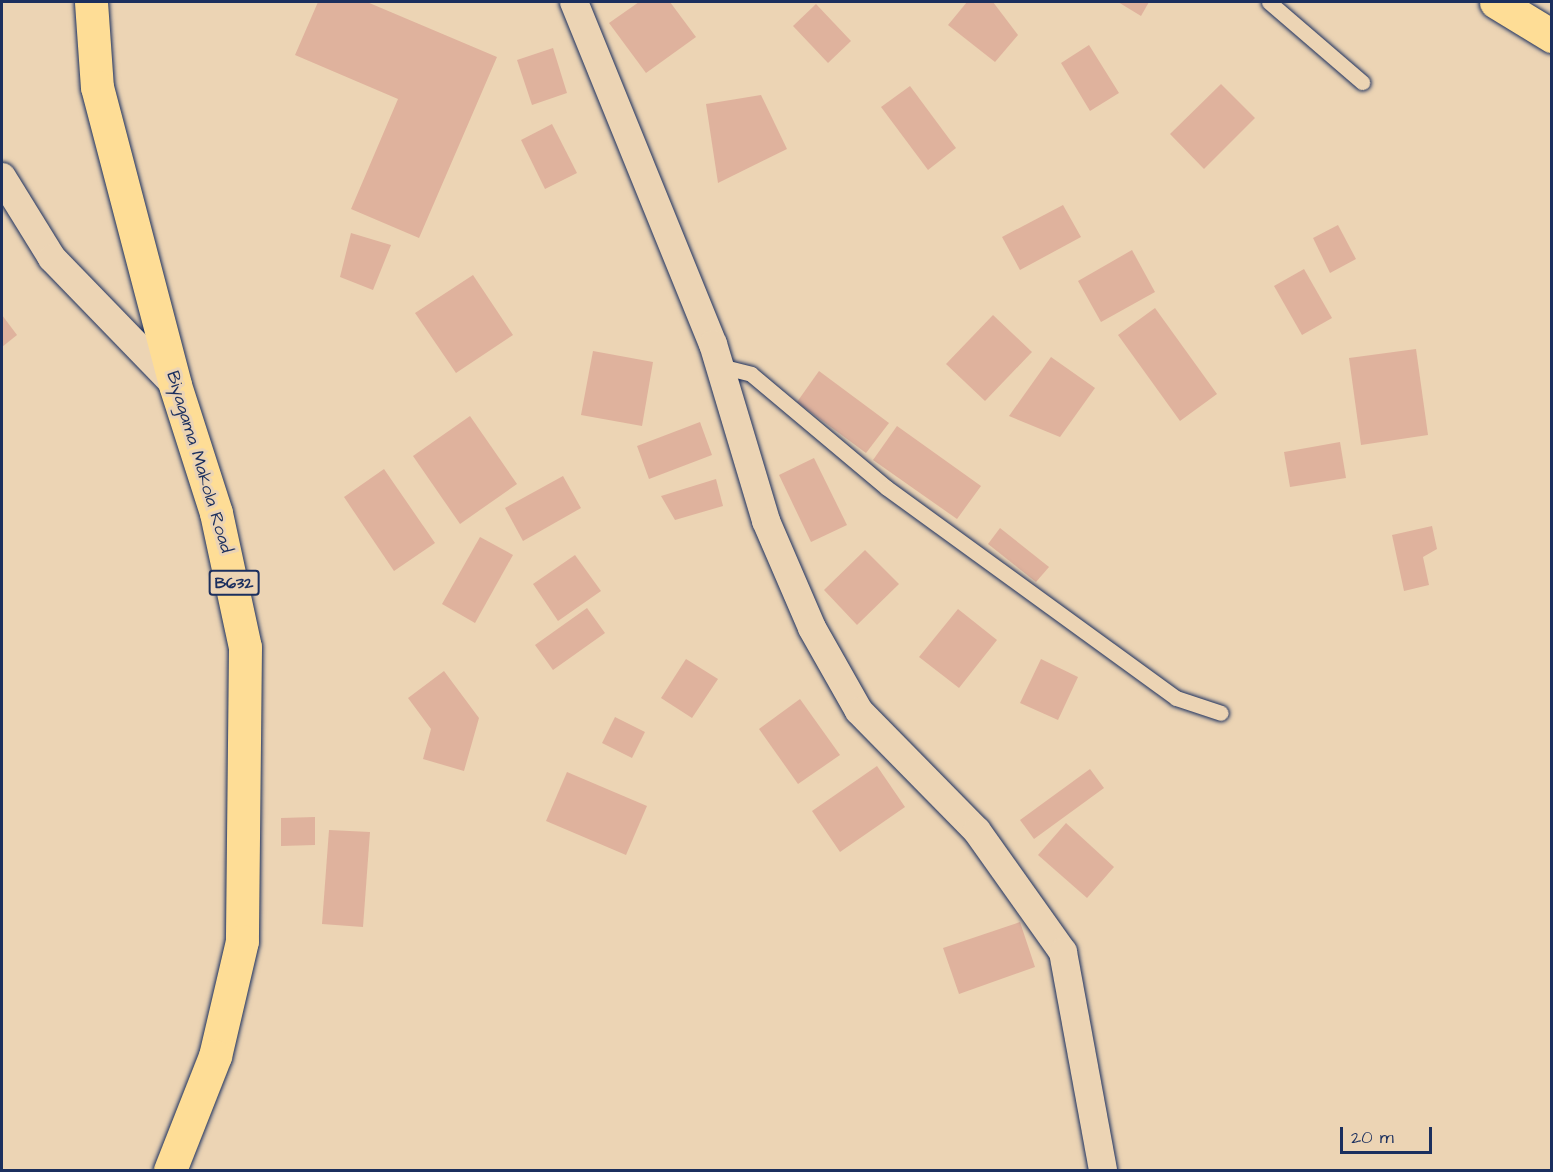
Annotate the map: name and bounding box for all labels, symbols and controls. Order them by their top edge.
street label: Biyagama Makola Road [161,368,237,556]
road number: B632 [208,570,260,596]
scale bar [1343,1115,1434,1153]
text: 20 m [1351,1125,1394,1150]

